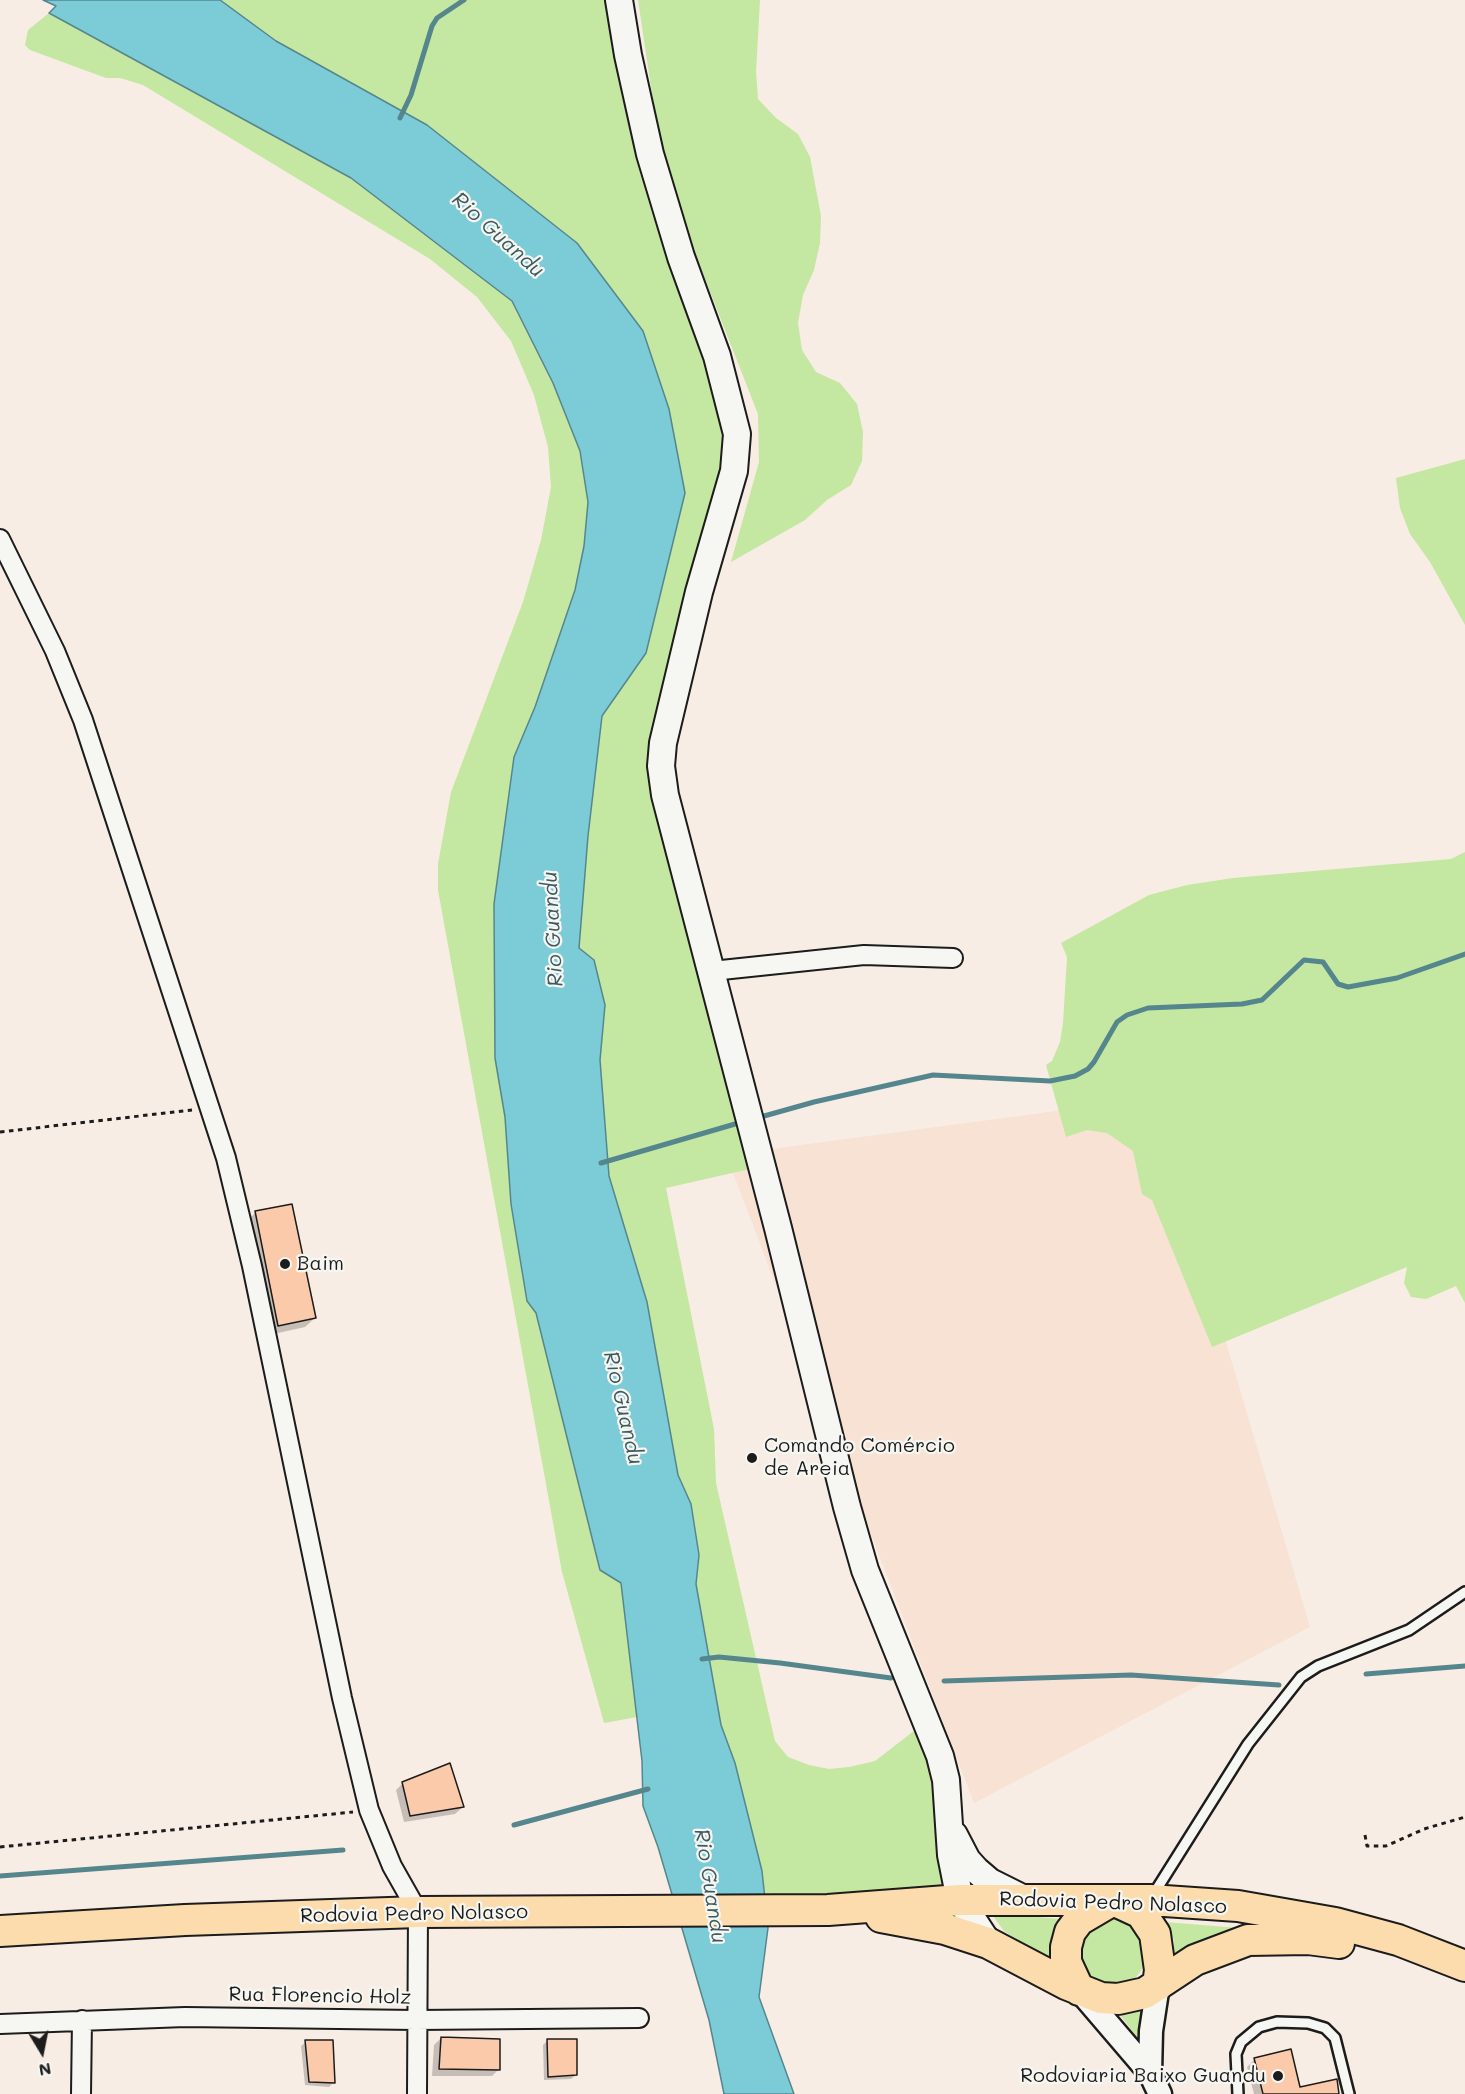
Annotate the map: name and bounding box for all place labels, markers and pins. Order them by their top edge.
place label: Baim [297,1252,344,1276]
marker: Baim [278,1257,292,1271]
place label: Comando Comércio de Areia [764,1434,955,1481]
marker: Comando Comércio de Areia [745,1451,759,1465]
place label: Rodoviaria Baixo Guandu [1020,2064,1266,2088]
marker: Rodoviaria Baixo Guandu [1271,2069,1285,2083]

